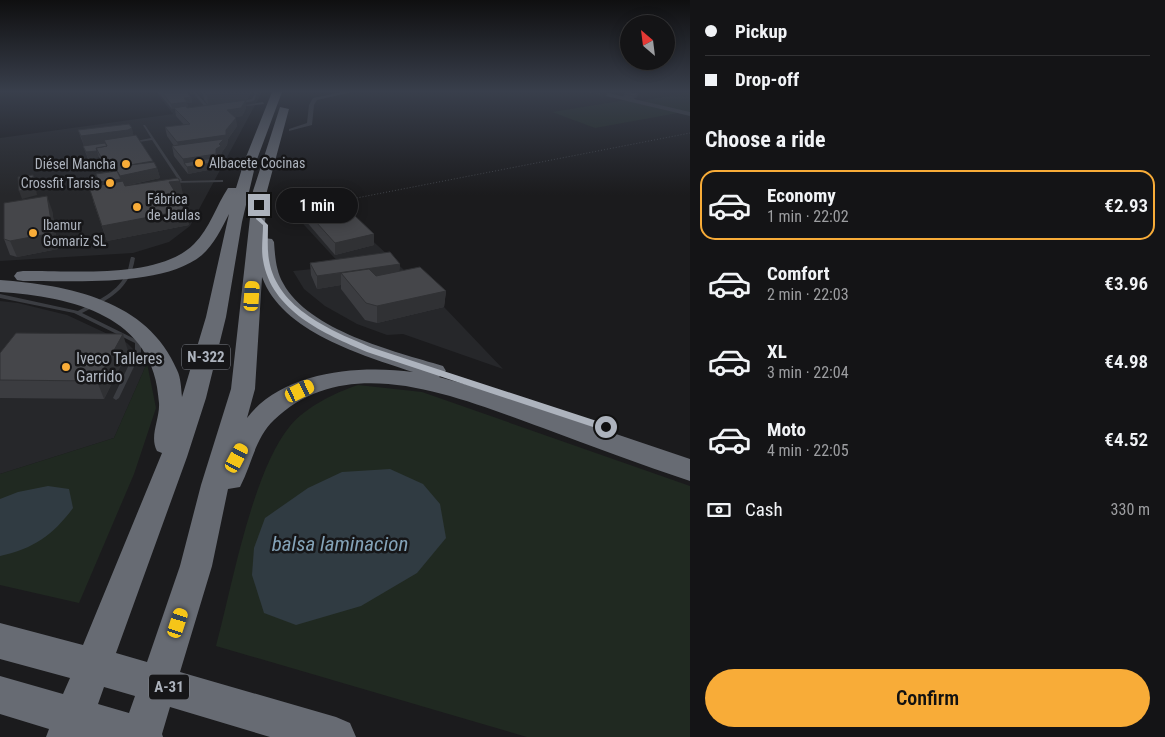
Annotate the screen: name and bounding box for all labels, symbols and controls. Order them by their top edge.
north arrow [620,15,675,70]
map controls [620,15,675,70]
text: Pickup [735,20,787,43]
text: Drop-off [735,68,799,91]
text: Choose a ride [705,127,826,152]
place label: Albacete Cocinas [209,155,305,171]
place label: Diésel Mancha [35,156,116,172]
marker: Albacete Cocinas [193,157,205,169]
marker: Diésel Mancha [120,158,132,170]
place label: Crossfit Tarsis [21,175,100,191]
marker: Crossfit Tarsis [104,177,116,189]
icon: car [707,183,752,228]
text: Economy [767,184,836,207]
callout: 1 min [276,188,359,222]
place label: Fábrica de Jaulas [147,191,200,223]
route end [248,194,270,216]
text: €2.93 [1104,194,1148,217]
text: 1 min [299,196,335,215]
marker: Fábrica de Jaulas [131,201,143,213]
text: 1 min · 22:02 [767,207,849,226]
place label: lbamur Gomariz SL [43,217,107,249]
marker: lbamur Gomariz SL [27,227,39,239]
icon: car [707,261,752,306]
text: Comfort [767,262,830,285]
text: €3.96 [1104,272,1148,295]
car [243,281,260,311]
text: 2 min · 22:03 [767,285,849,304]
icon: car [707,339,752,384]
text: XL [767,340,787,363]
road number: N-322 [182,344,230,370]
place label: Iveco Talleres Garrido [76,349,163,386]
text: €4.98 [1104,350,1148,373]
marker: Iveco Talleres Garrido [60,361,72,373]
text: 3 min · 22:04 [767,363,849,382]
car [283,378,316,404]
route start [595,416,617,438]
icon: car [707,417,752,462]
text: Moto [767,418,806,441]
text: €4.52 [1104,428,1148,451]
car [223,441,250,475]
text: 4 min · 22:05 [767,441,849,460]
icon: cash [705,496,733,524]
text: Cash [745,498,783,521]
text: 330 m [1111,500,1150,519]
water label: balsa laminacion [272,532,408,556]
car [166,606,189,640]
button: Confirm [705,669,1150,727]
road number: A-31 [149,674,189,700]

